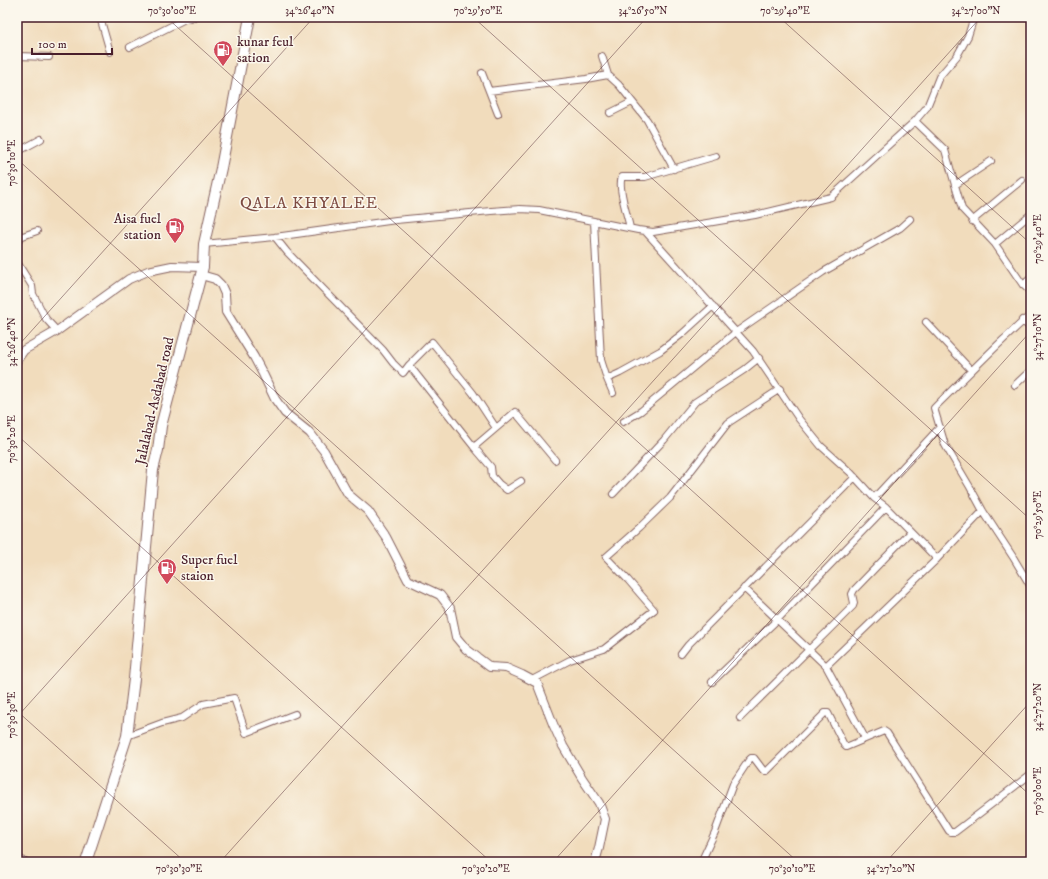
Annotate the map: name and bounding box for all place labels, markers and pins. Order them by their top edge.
place label: kunar feul sation [237,33,294,67]
fuel station icon: kunar feul sation [212,39,234,67]
place label: Aisa fuel station [114,210,162,244]
fuel station icon: Aisa fuel station [164,216,186,244]
place label: Super fuel staion [181,551,238,585]
fuel station icon: Super fuel staion [156,557,178,585]

